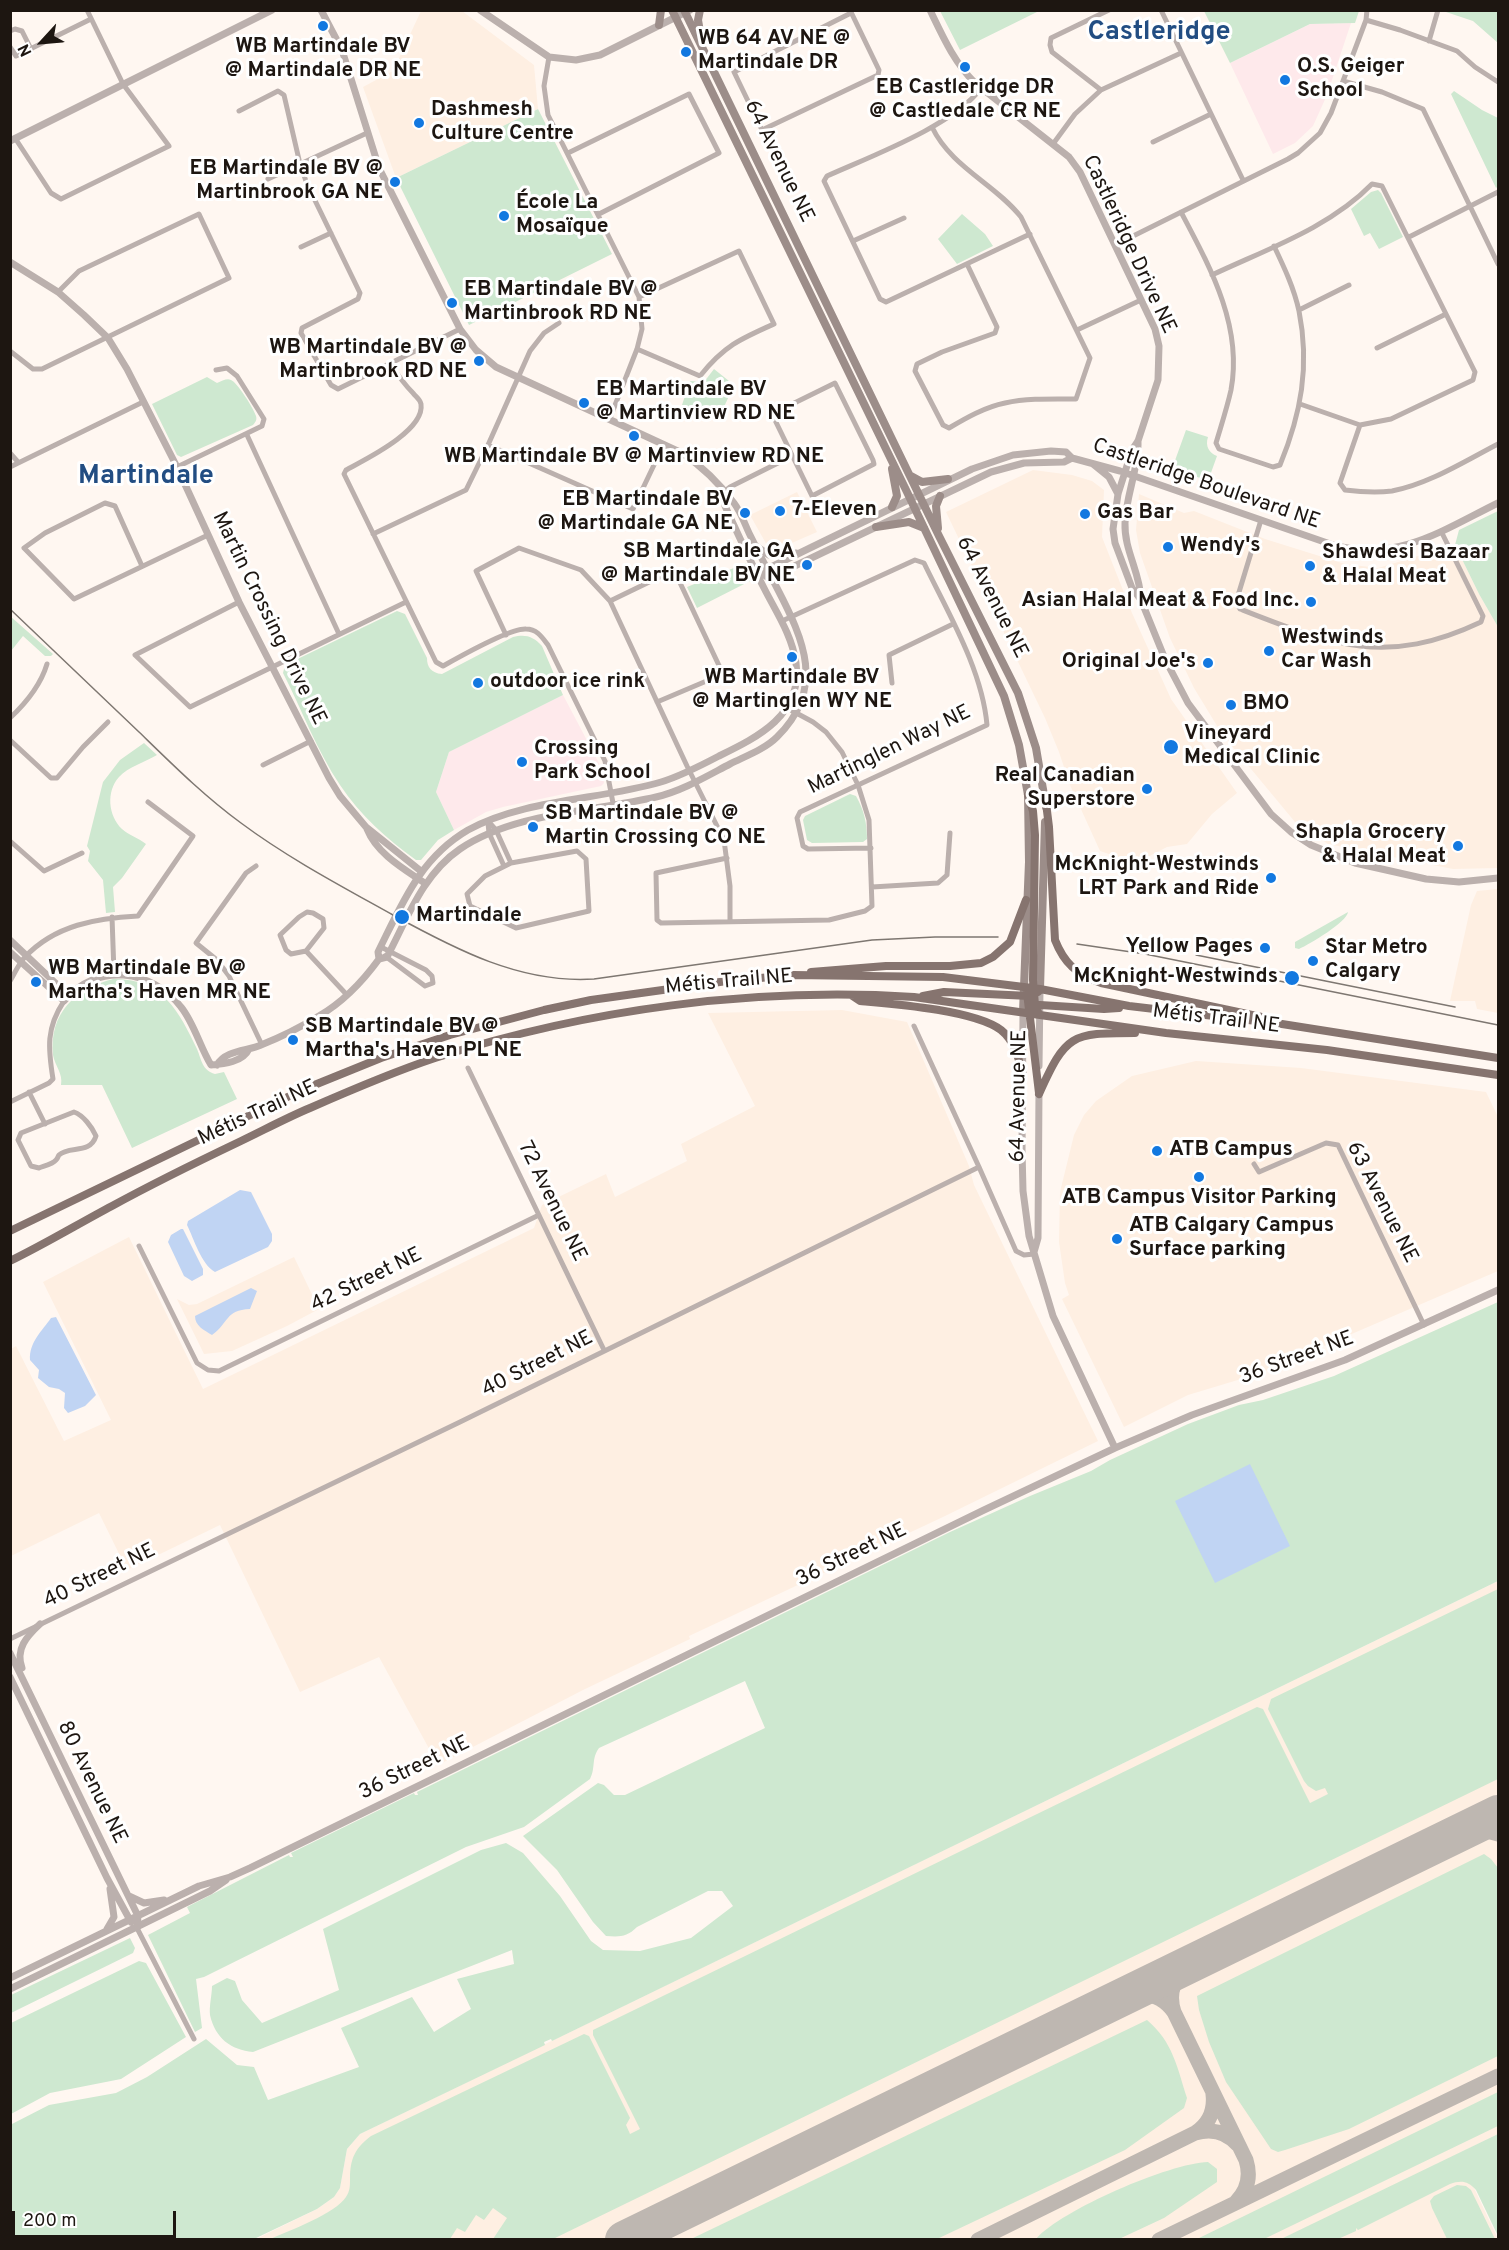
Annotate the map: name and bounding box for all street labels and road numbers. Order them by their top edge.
street label: 64 Avenue NE [738,97,818,227]
street label: Castleridge Drive NE [1076,152,1180,338]
street label: Castleridge Boulevard NE [1089,434,1323,536]
street label: Martin Crossing Drive NE [205,508,331,730]
street label: 64 Avenue NE [950,533,1032,663]
street label: Martinglen Way NE [804,701,976,801]
street label: Métis Trail NE [664,965,794,1001]
street label: Métis Trail NE [1151,1000,1281,1040]
street label: 64 Avenue NE [1006,1029,1034,1163]
street label: Métis Trail NE [195,1075,321,1153]
street label: 72 Avenue NE [511,1138,591,1266]
street label: 63 Avenue NE [1340,1138,1422,1268]
street label: 42 Street NE [307,1243,427,1319]
street label: 40 Street NE [478,1326,598,1404]
street label: 36 Street NE [1236,1327,1358,1391]
street label: 36 Street NE [792,1518,912,1594]
street label: 40 Street NE [40,1539,160,1615]
street label: 80 Avenue NE [50,1717,132,1849]
street label: 36 Street NE [355,1731,475,1807]

